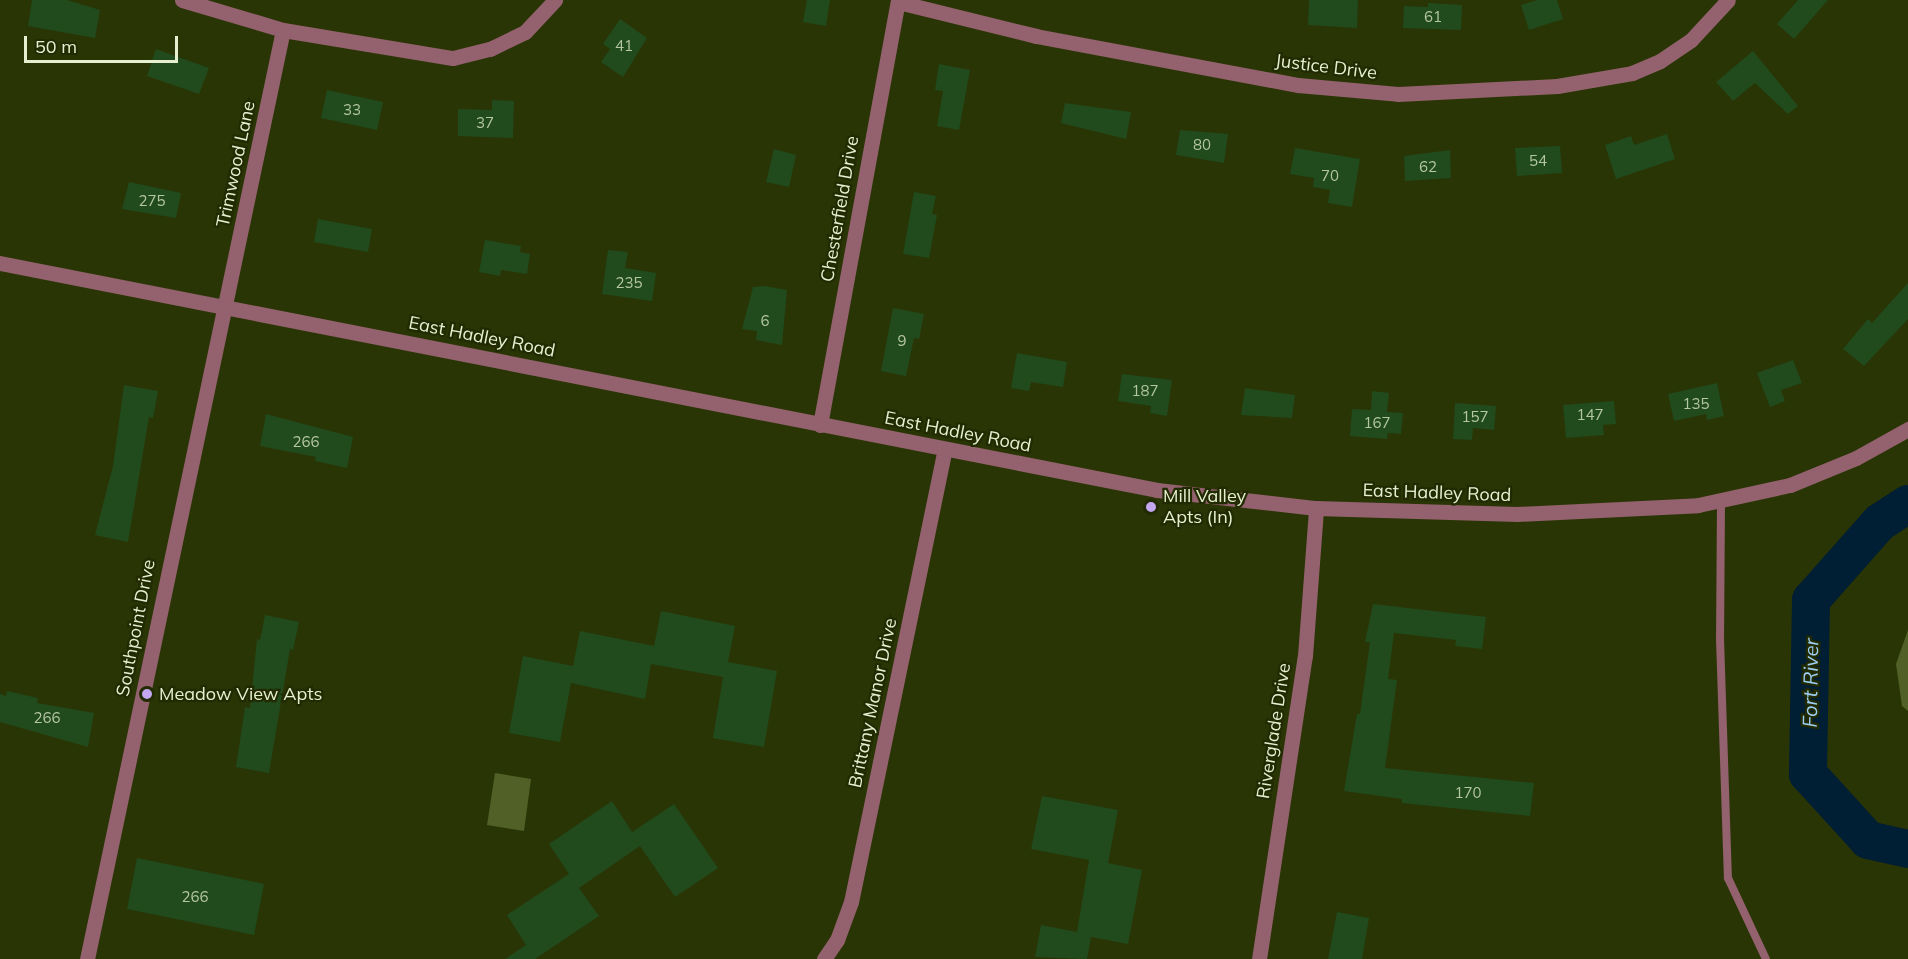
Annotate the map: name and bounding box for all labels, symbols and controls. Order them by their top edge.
house number: 61 [1424,8,1442,26]
scale bar [27,24,182,62]
text: 50 m [35,35,77,58]
house number: 41 [615,37,633,55]
street label: Justice Drive [1274,50,1378,84]
street label: Trimwood Lane [212,99,260,229]
house number: 33 [343,101,361,119]
house number: 37 [476,114,494,132]
street label: Chesterfield Drive [817,134,863,284]
house number: 80 [1193,136,1211,154]
house number: 54 [1529,152,1547,170]
house number: 62 [1419,158,1437,176]
house number: 70 [1321,167,1339,185]
house number: 275 [139,192,165,210]
house number: 235 [616,274,642,292]
street label: East Hadley Road [407,312,557,362]
house number: 6 [761,312,769,330]
house number: 9 [898,332,906,350]
house number: 187 [1132,382,1158,400]
house number: 135 [1683,395,1709,413]
house number: 147 [1577,406,1603,424]
street label: East Hadley Road [883,407,1033,457]
house number: 157 [1462,408,1488,426]
house number: 167 [1364,414,1390,432]
house number: 266 [293,433,319,451]
street label: East Hadley Road [1362,480,1512,506]
place label: Mill Valley Apts (In) [1163,486,1246,528]
marker: Mill Valley Apts (In) [1144,500,1158,514]
street label: Southpoint Drive [112,558,160,698]
street label: Brittany Manor Drive [844,616,902,790]
water label: Fort River [1797,638,1823,728]
street label: Riverglade Drive [1253,662,1295,800]
place label: Meadow View Apts [159,683,322,705]
marker: Meadow View Apts [140,687,154,701]
house number: 266 [34,709,60,727]
house number: 170 [1455,784,1481,802]
house number: 266 [182,888,208,906]

